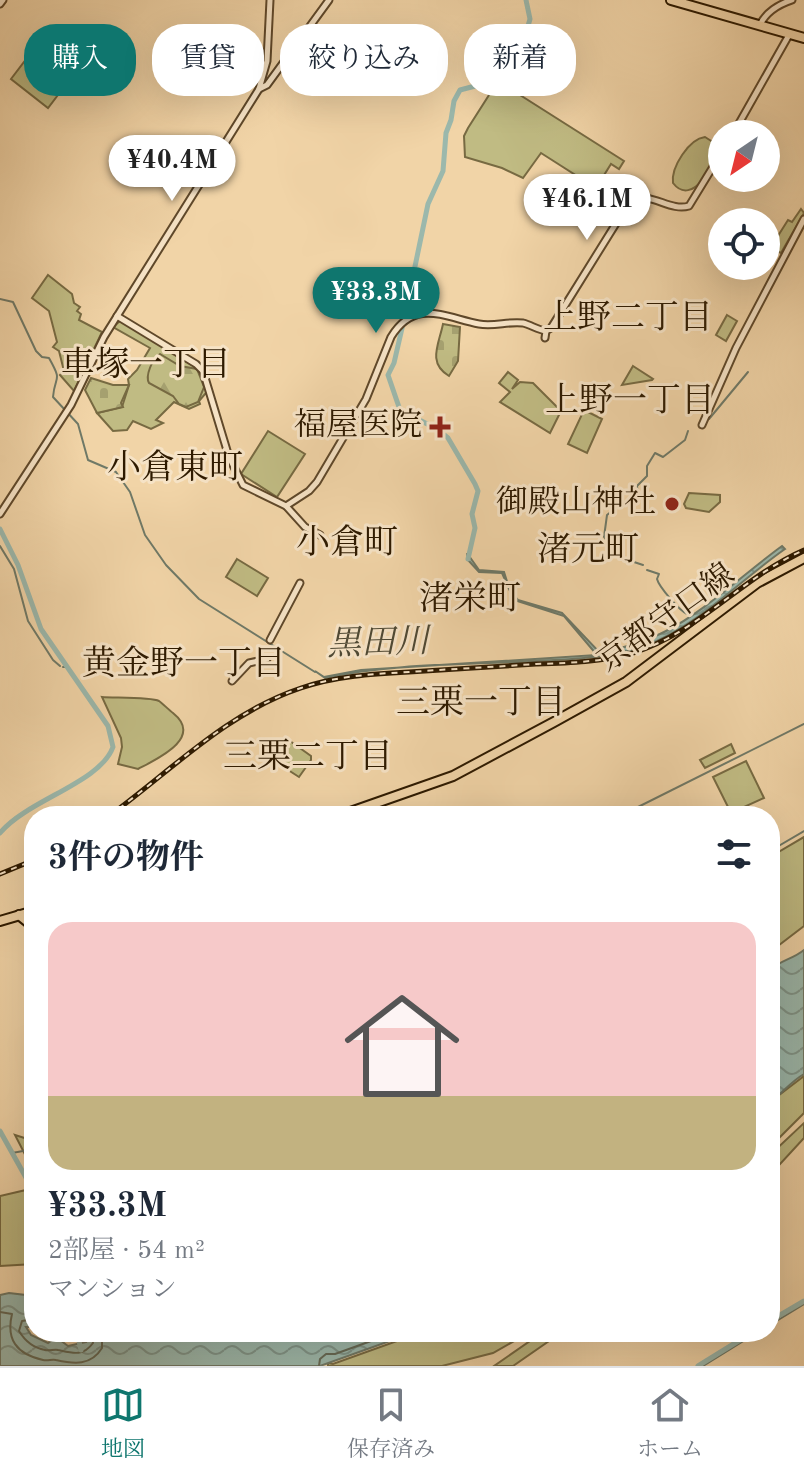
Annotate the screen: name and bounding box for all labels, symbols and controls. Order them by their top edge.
chip: 購入 [24,24,136,96]
chip: 賃貸 [152,24,264,96]
chip: 絞り込み [280,24,448,96]
chip: 新着 [464,24,576,96]
north arrow [708,120,780,192]
map controls [708,120,780,280]
pin: ¥40.4M [107,135,237,203]
text: ¥40.4M [127,148,217,174]
pin: ¥46.1M [522,174,652,242]
text: ¥46.1M [542,187,632,213]
button: locate [708,208,780,280]
pin: ¥33.3M [311,267,441,335]
text: ¥33.3M [331,280,421,306]
district label: 上野二丁目 [543,299,713,336]
district label: 車塚一丁目 [61,346,231,383]
district label: 上野一丁目 [545,382,715,419]
place label: 福屋医院 [294,408,422,443]
marker: 福屋医院 [429,416,451,438]
district label: 小倉東町 [107,449,243,486]
place label: 御殿山神社 [496,485,656,520]
marker: 御殿山神社 [663,495,681,513]
district label: 小倉町 [296,524,398,561]
district label: 渚元町 [537,531,639,568]
street label: 京都守口線 [591,556,741,679]
district label: 渚栄町 [419,580,521,617]
water label: 黒田川 [326,623,434,663]
district label: 黄金野一丁目 [82,645,286,682]
district label: 三栗一丁目 [396,684,566,721]
district label: 三栗二丁目 [223,738,393,775]
icon: filters [712,832,756,876]
text: 3件の物件 [48,842,204,876]
icon: home [330,974,474,1118]
text: ¥33.3M [48,1190,167,1224]
text: 2部屋 · 54 m² [48,1238,205,1264]
text: マンション [48,1277,177,1303]
tab: 地図 [101,1383,145,1464]
tab: 保存済み [347,1383,435,1464]
tab: ホーム [637,1383,703,1464]

